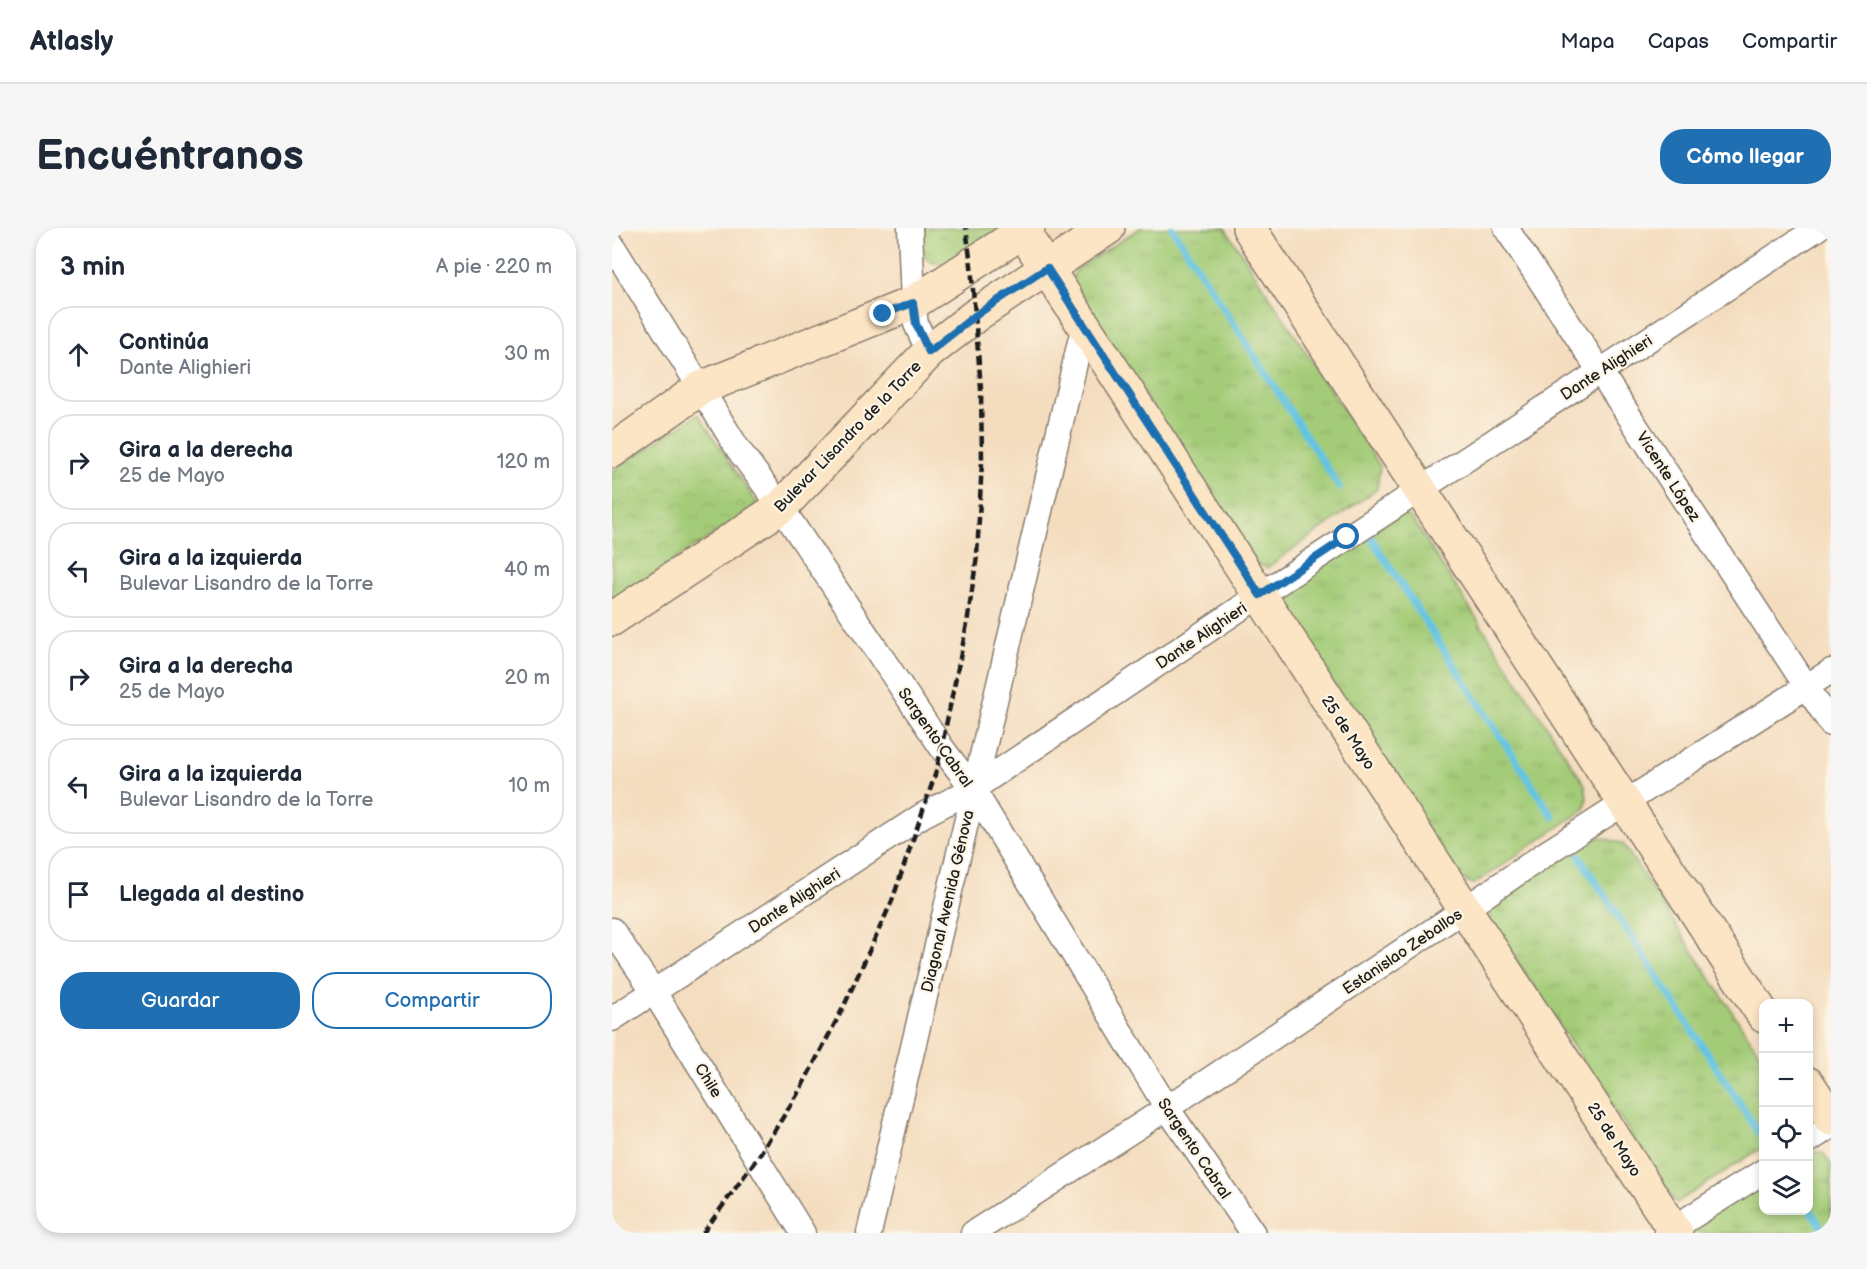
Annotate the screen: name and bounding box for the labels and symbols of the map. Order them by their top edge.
route end [869,300,895,326]
street label: Dante Alighieri [1557,332,1656,405]
street label: Bulevar Lisandro de la Torre [771,357,926,517]
street label: Vicente López [1632,428,1704,526]
route start [1333,523,1359,549]
street label: Dante Alighieri [1153,599,1251,674]
street label: Sargento Cabral [893,684,976,791]
street label: 25 de Mayo [1317,692,1379,773]
street label: Diagonal Avenida Génova [918,808,979,994]
street label: Dante Alighieri [745,865,844,938]
street label: Estanislao Zeballos [1340,905,1466,999]
street label: Chile [690,1060,726,1102]
street label: Sargento Cabral [1153,1095,1234,1203]
street label: 25 de Mayo [1583,1099,1645,1180]

